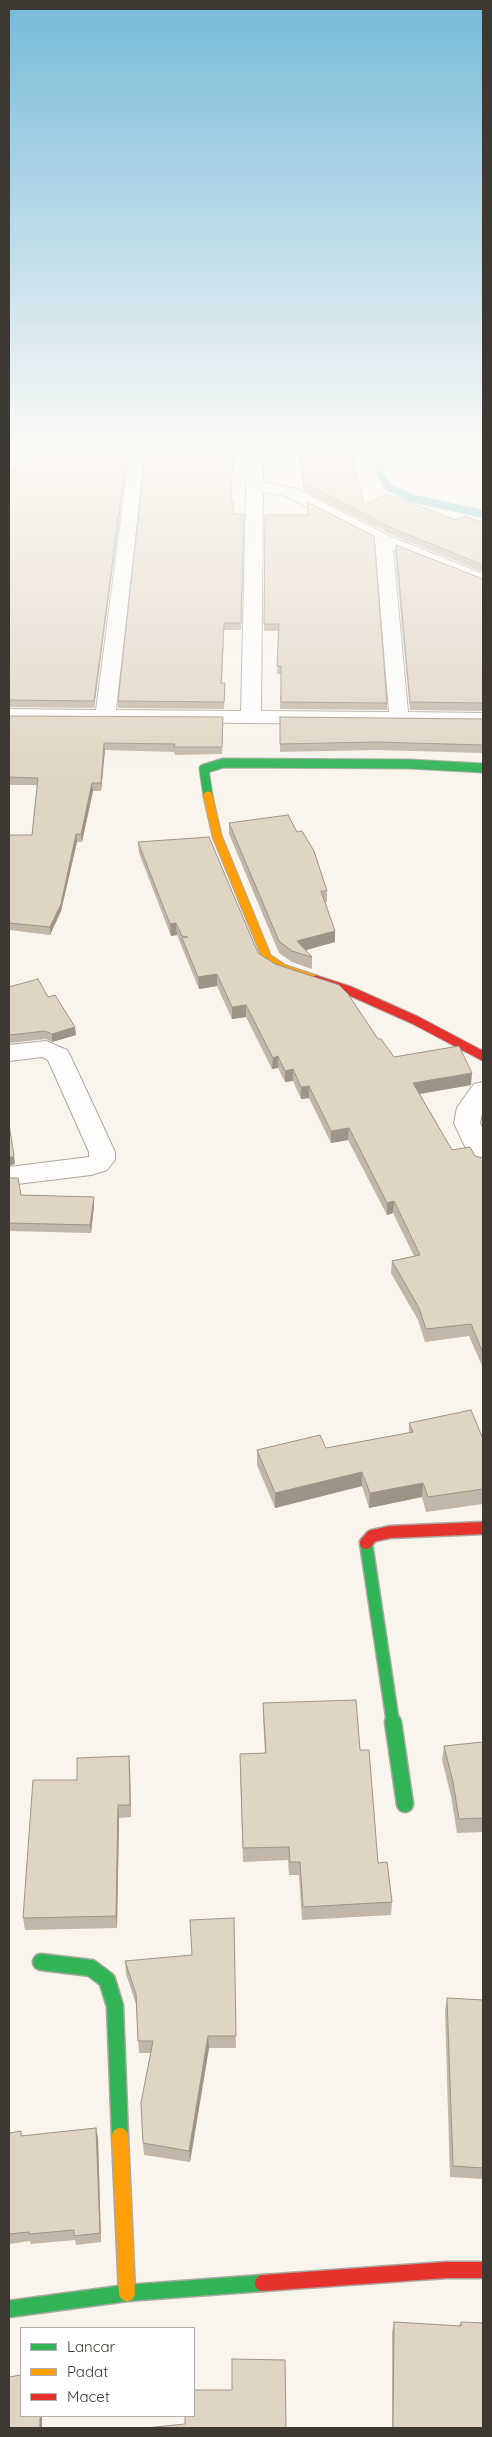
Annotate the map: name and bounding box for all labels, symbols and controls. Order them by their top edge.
legend [20,2327,195,2417]
text: Lancar [67,2337,115,2356]
text: Padat [67,2362,108,2381]
text: Macet [67,2387,110,2406]

